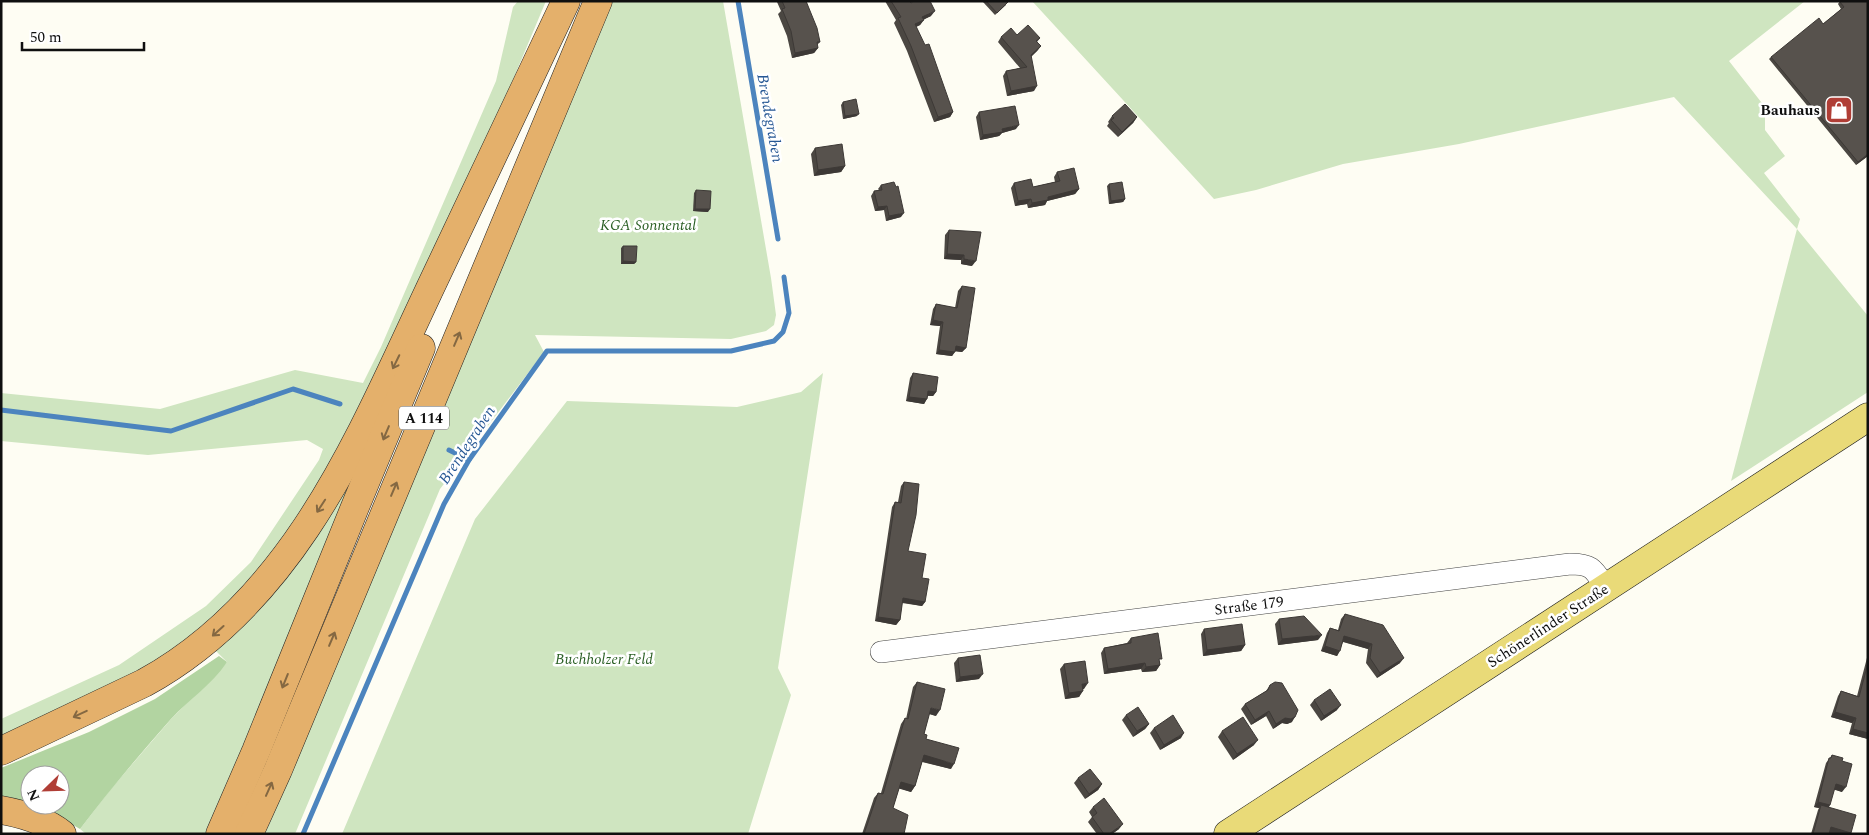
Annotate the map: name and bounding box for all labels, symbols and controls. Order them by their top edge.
scale bar [22,20,145,52]
text: 50 m [30,26,62,49]
water label: Brendegraben [750,72,790,165]
shop icon: Bauhaus [1824,95,1854,125]
place label: Bauhaus [1760,99,1820,122]
park label: KGA Sonnental [600,214,696,237]
one-way arrow [453,332,462,347]
one-way arrow [390,354,400,369]
water label: Brendegraben [433,400,502,489]
road number: A 114 [399,406,449,429]
one-way arrow [380,425,390,440]
one-way arrow [390,482,400,497]
one-way arrow [316,499,327,513]
street label: Schönerlinder Straße [1483,578,1613,674]
street label: Straße 179 [1213,590,1285,622]
one-way arrow [212,625,225,637]
one-way arrow [328,632,337,648]
park label: Buchholzer Feld [555,648,653,671]
one-way arrow [279,673,289,688]
one-way arrow [73,710,88,720]
north arrow [20,765,70,815]
one-way arrow [265,782,275,797]
text: N [22,786,45,804]

